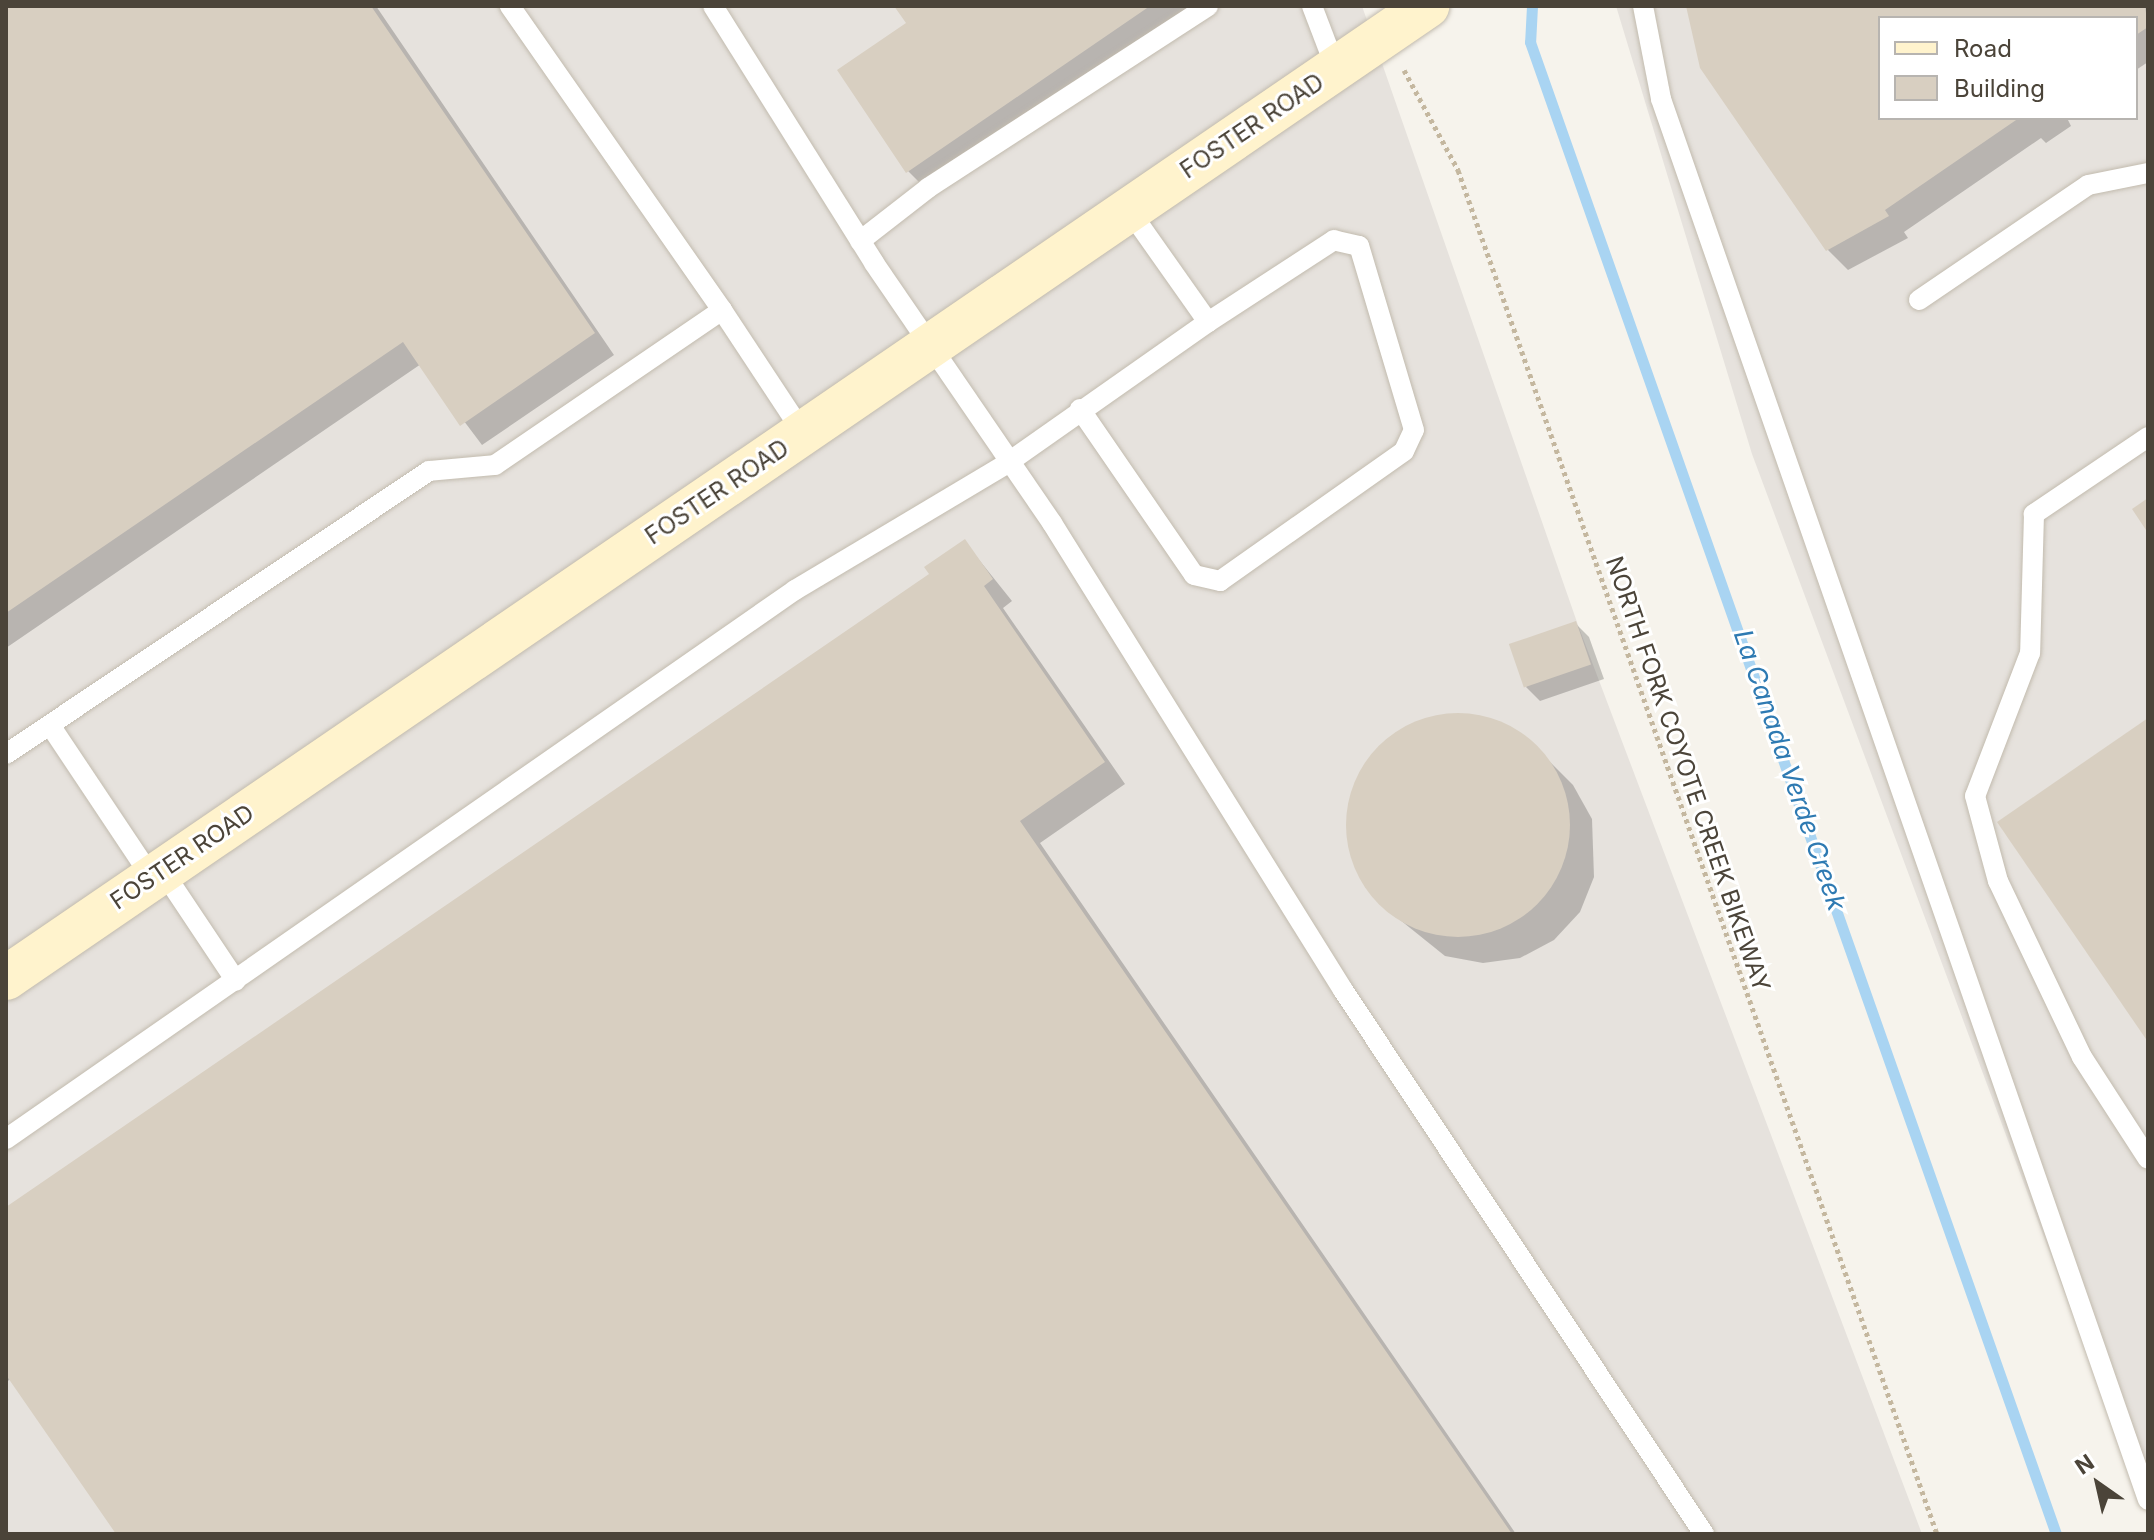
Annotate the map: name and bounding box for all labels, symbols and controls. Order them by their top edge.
legend [1878,16,2138,120]
text: Road [1954,34,2012,63]
street label: FOSTER ROAD [1175,67,1329,185]
text: Building [1954,74,2045,103]
street label: FOSTER ROAD [640,433,794,551]
street label: NORTH FORK COYOTE CREEK BIKEWAY [1600,553,1776,995]
water label: La Canada Verde Creek [1727,625,1853,915]
street label: FOSTER ROAD [105,798,259,916]
north arrow [2058,1444,2138,1524]
text: N [2070,1449,2099,1480]

